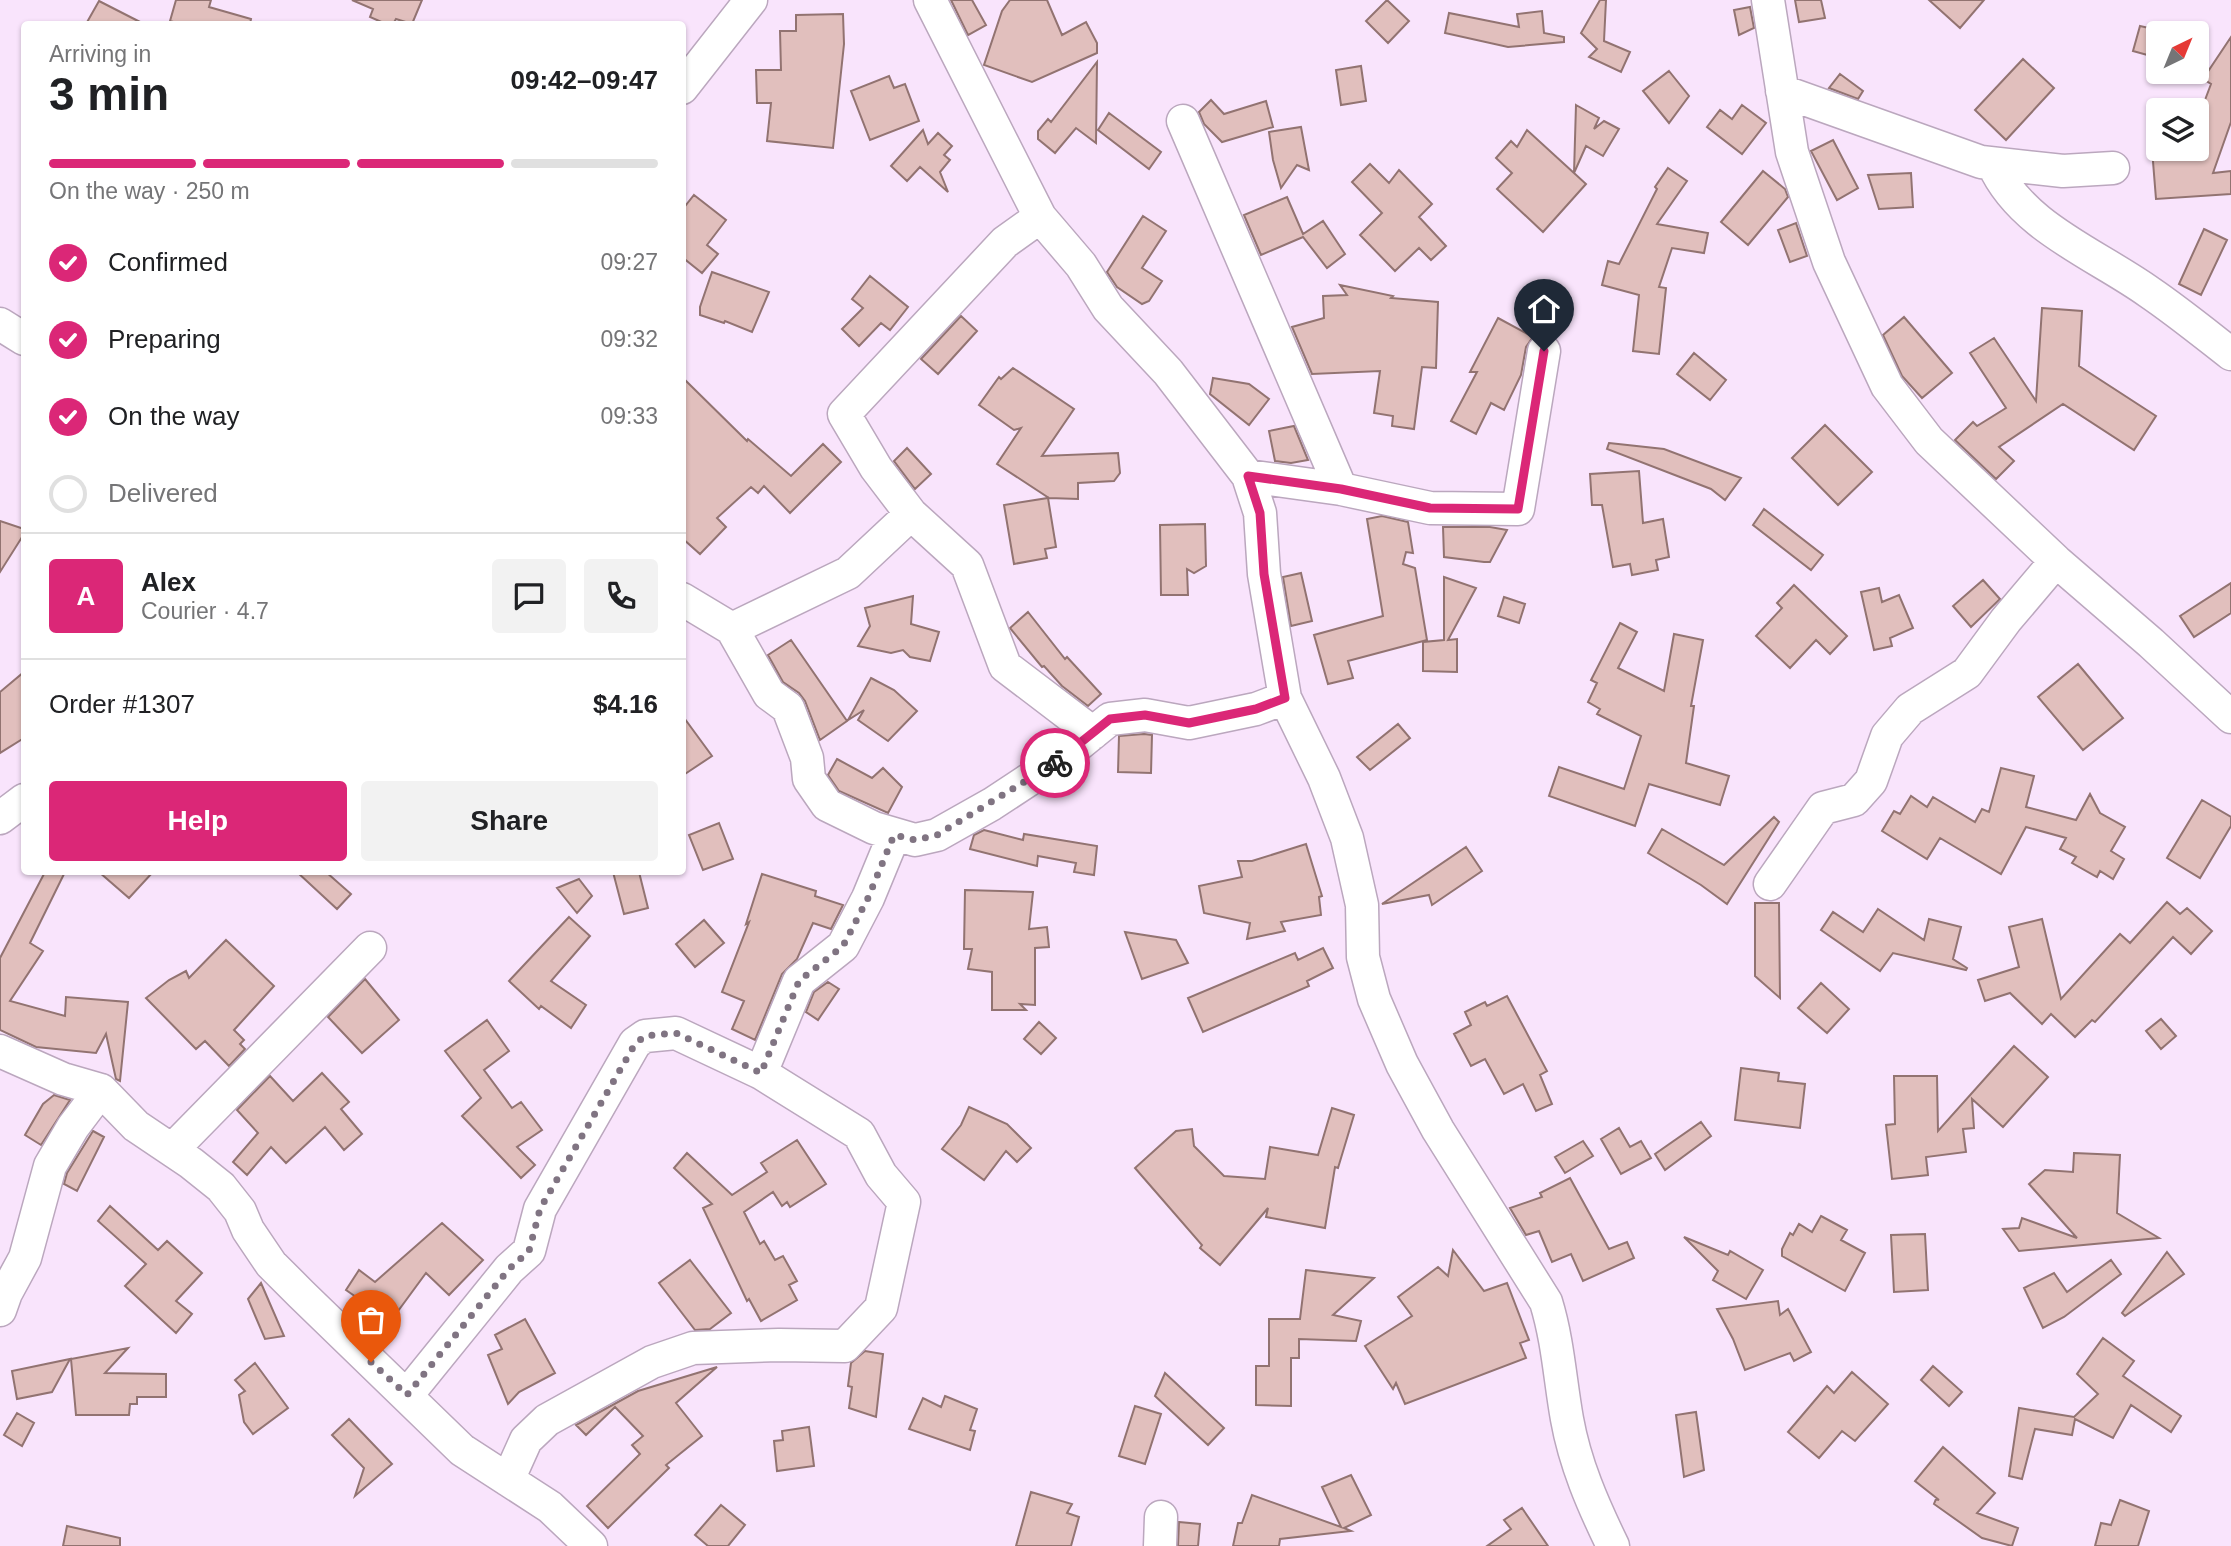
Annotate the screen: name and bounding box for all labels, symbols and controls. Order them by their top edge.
north arrow [2146,21,2208,84]
map controls [2146,21,2209,161]
text: Arriving in [49,41,151,67]
text: 09:42–09:47 [511,65,658,95]
text: 3 min [49,68,169,120]
button: layers [2146,98,2209,161]
text: On the way · 250 m [49,178,250,204]
icon: check [49,244,87,282]
text: Confirmed [108,247,228,277]
text: 09:27 [600,249,658,275]
pin [1514,279,1574,351]
icon: home [1525,290,1563,328]
icon: check [49,321,87,359]
text: Preparing [108,324,221,354]
text: 09:32 [600,326,658,352]
icon: check [49,398,87,436]
text: On the way [108,401,240,431]
text: 09:33 [600,403,658,429]
text: Delivered [108,478,218,508]
button: chat [492,559,566,633]
button: phone [584,559,658,633]
text: Alex [141,567,196,597]
text: A [77,581,95,611]
text: Courier · 4.7 [141,598,269,624]
text: Order #1307 [49,689,195,719]
text: $4.16 [593,689,658,719]
courier [1020,728,1090,798]
icon: bike [1036,744,1074,782]
button: Help [49,781,347,861]
button: Share [361,781,658,861]
pin [341,1290,401,1362]
icon: bag [352,1301,390,1339]

